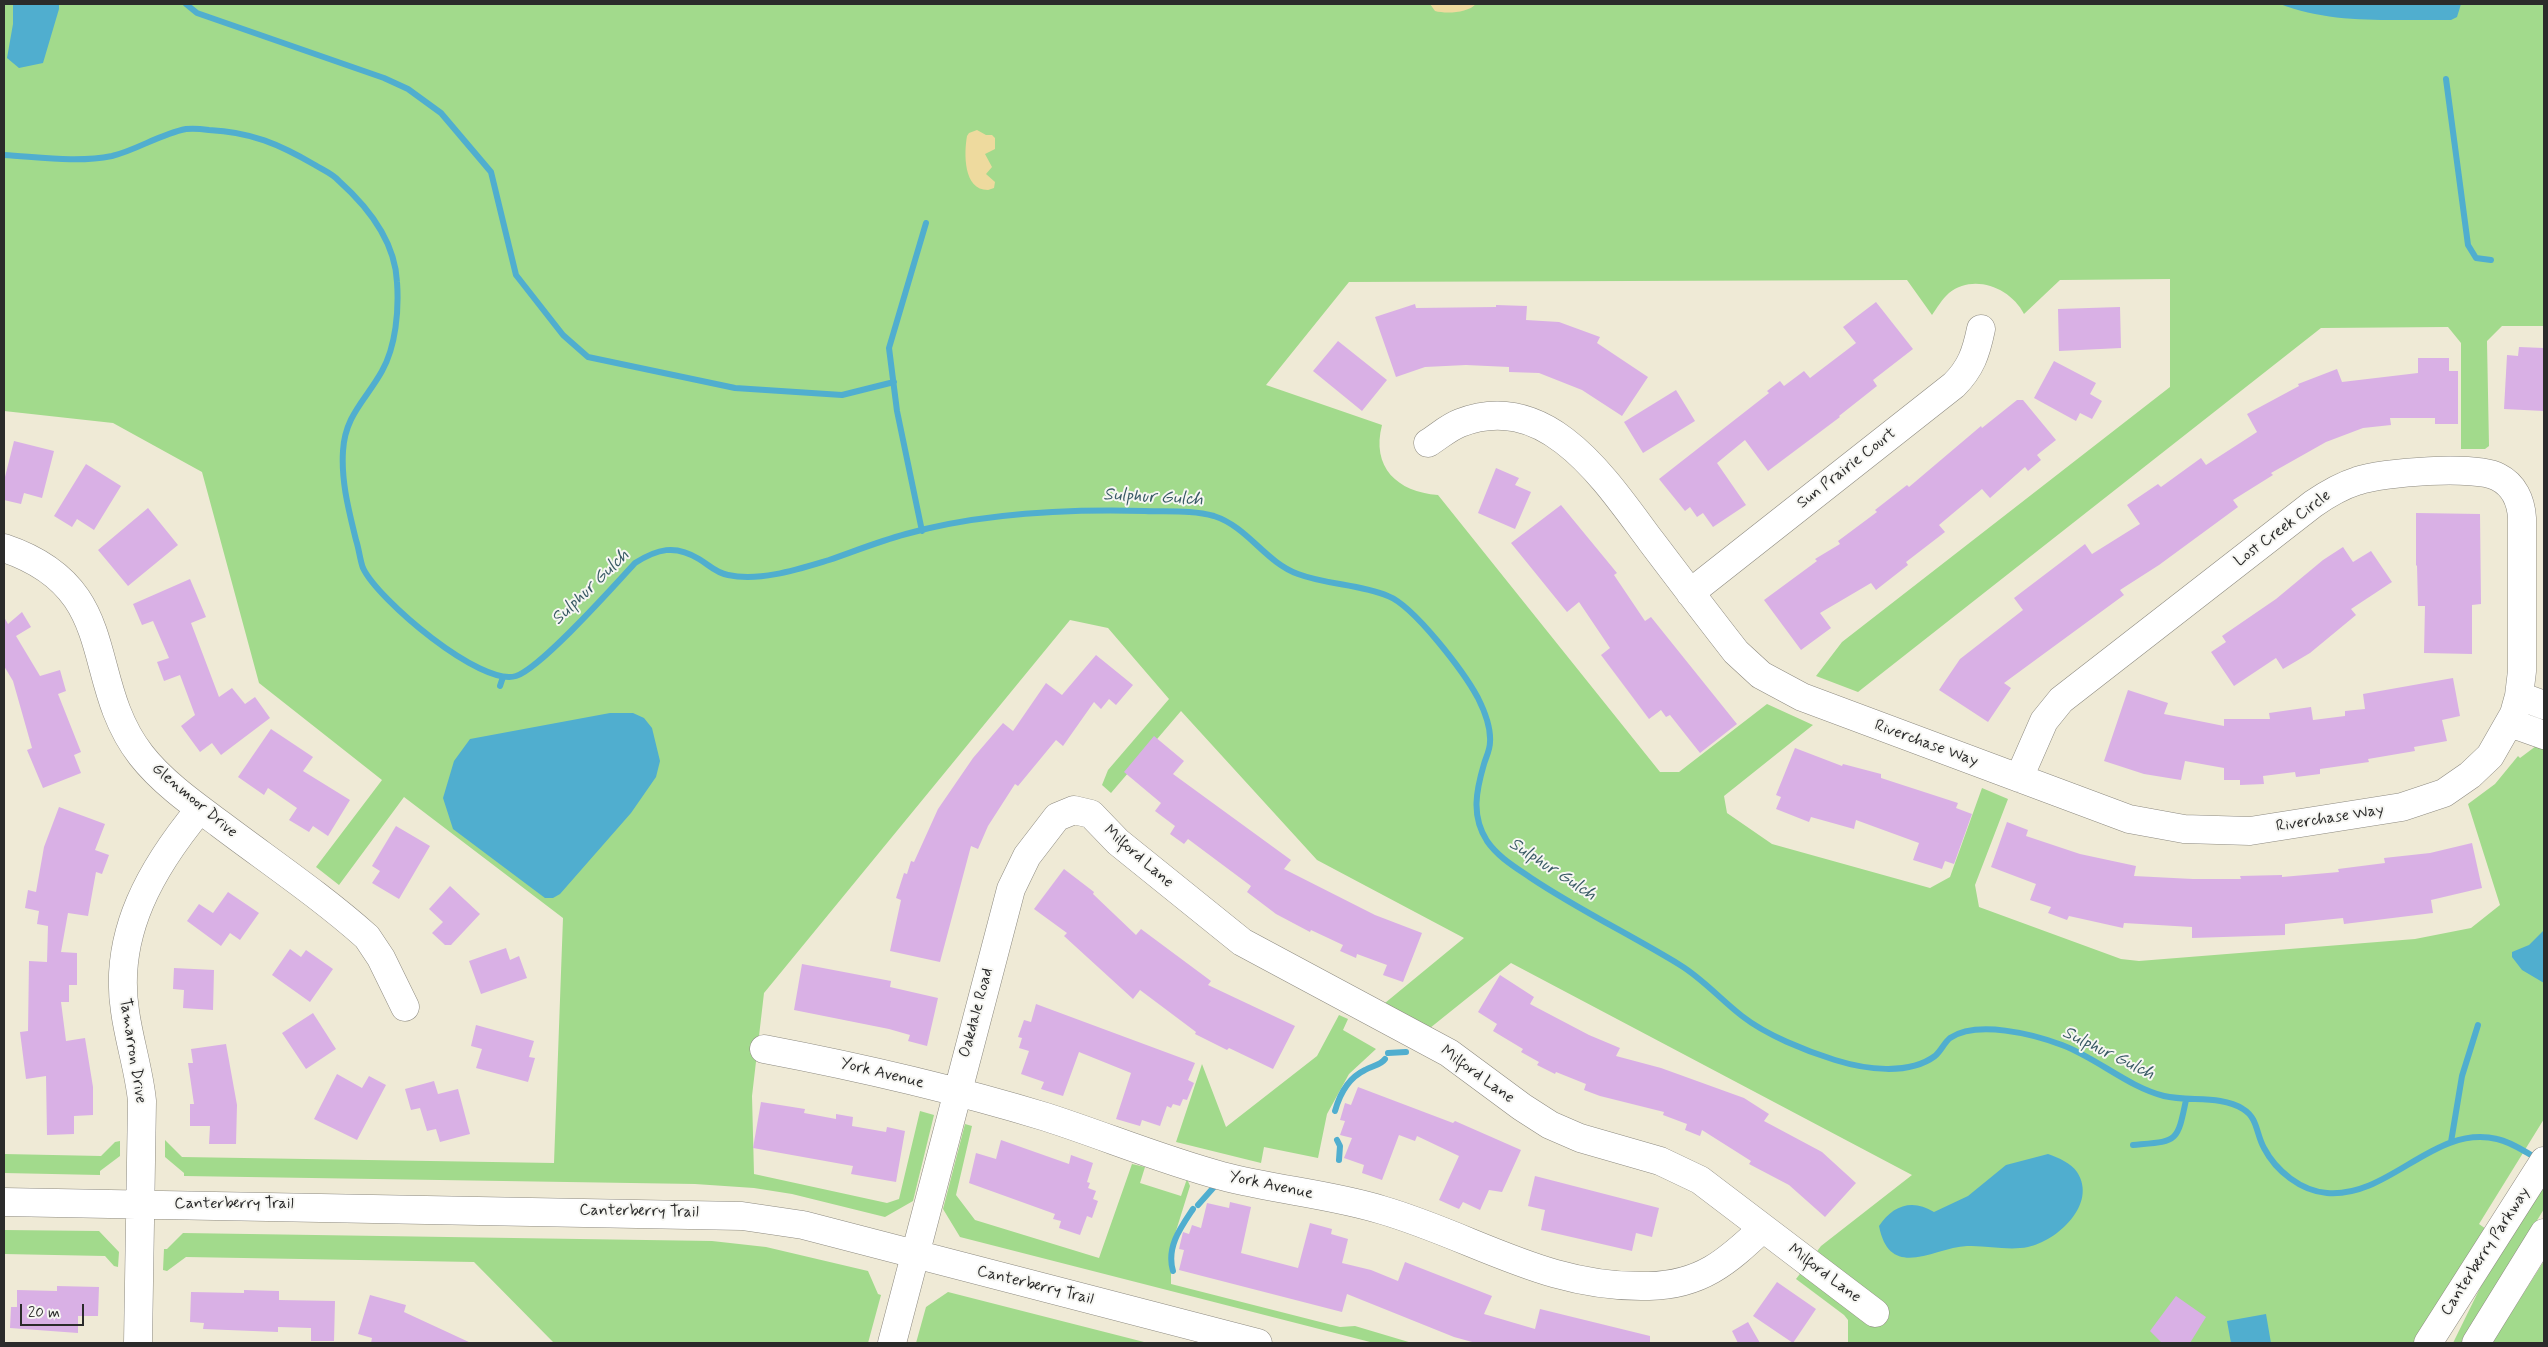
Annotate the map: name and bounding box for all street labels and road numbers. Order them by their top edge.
street label: Sun Prairie Court [1794,424,1900,514]
street label: Lost Creek Circle [2231,486,2335,572]
street label: Riverchase Way [1872,716,1980,772]
street label: Glenmoor Drive [147,760,241,842]
street label: Riverchase Way [2275,801,2385,837]
street label: Milford Lane [1099,821,1177,893]
street label: Oakdale Road [956,966,998,1060]
street label: Tamarron Drive [114,997,150,1105]
street label: Milford Lane [1436,1042,1518,1108]
street label: York Avenue [838,1054,926,1094]
street label: York Avenue [1227,1168,1315,1204]
street label: Canterberry Parkway [2437,1184,2535,1320]
street label: Canterberry Trail [174,1195,294,1215]
street label: Canterberry Trail [579,1201,699,1223]
street label: Milford Lane [1784,1240,1864,1308]
street label: Canterberry Trail [975,1262,1095,1310]

